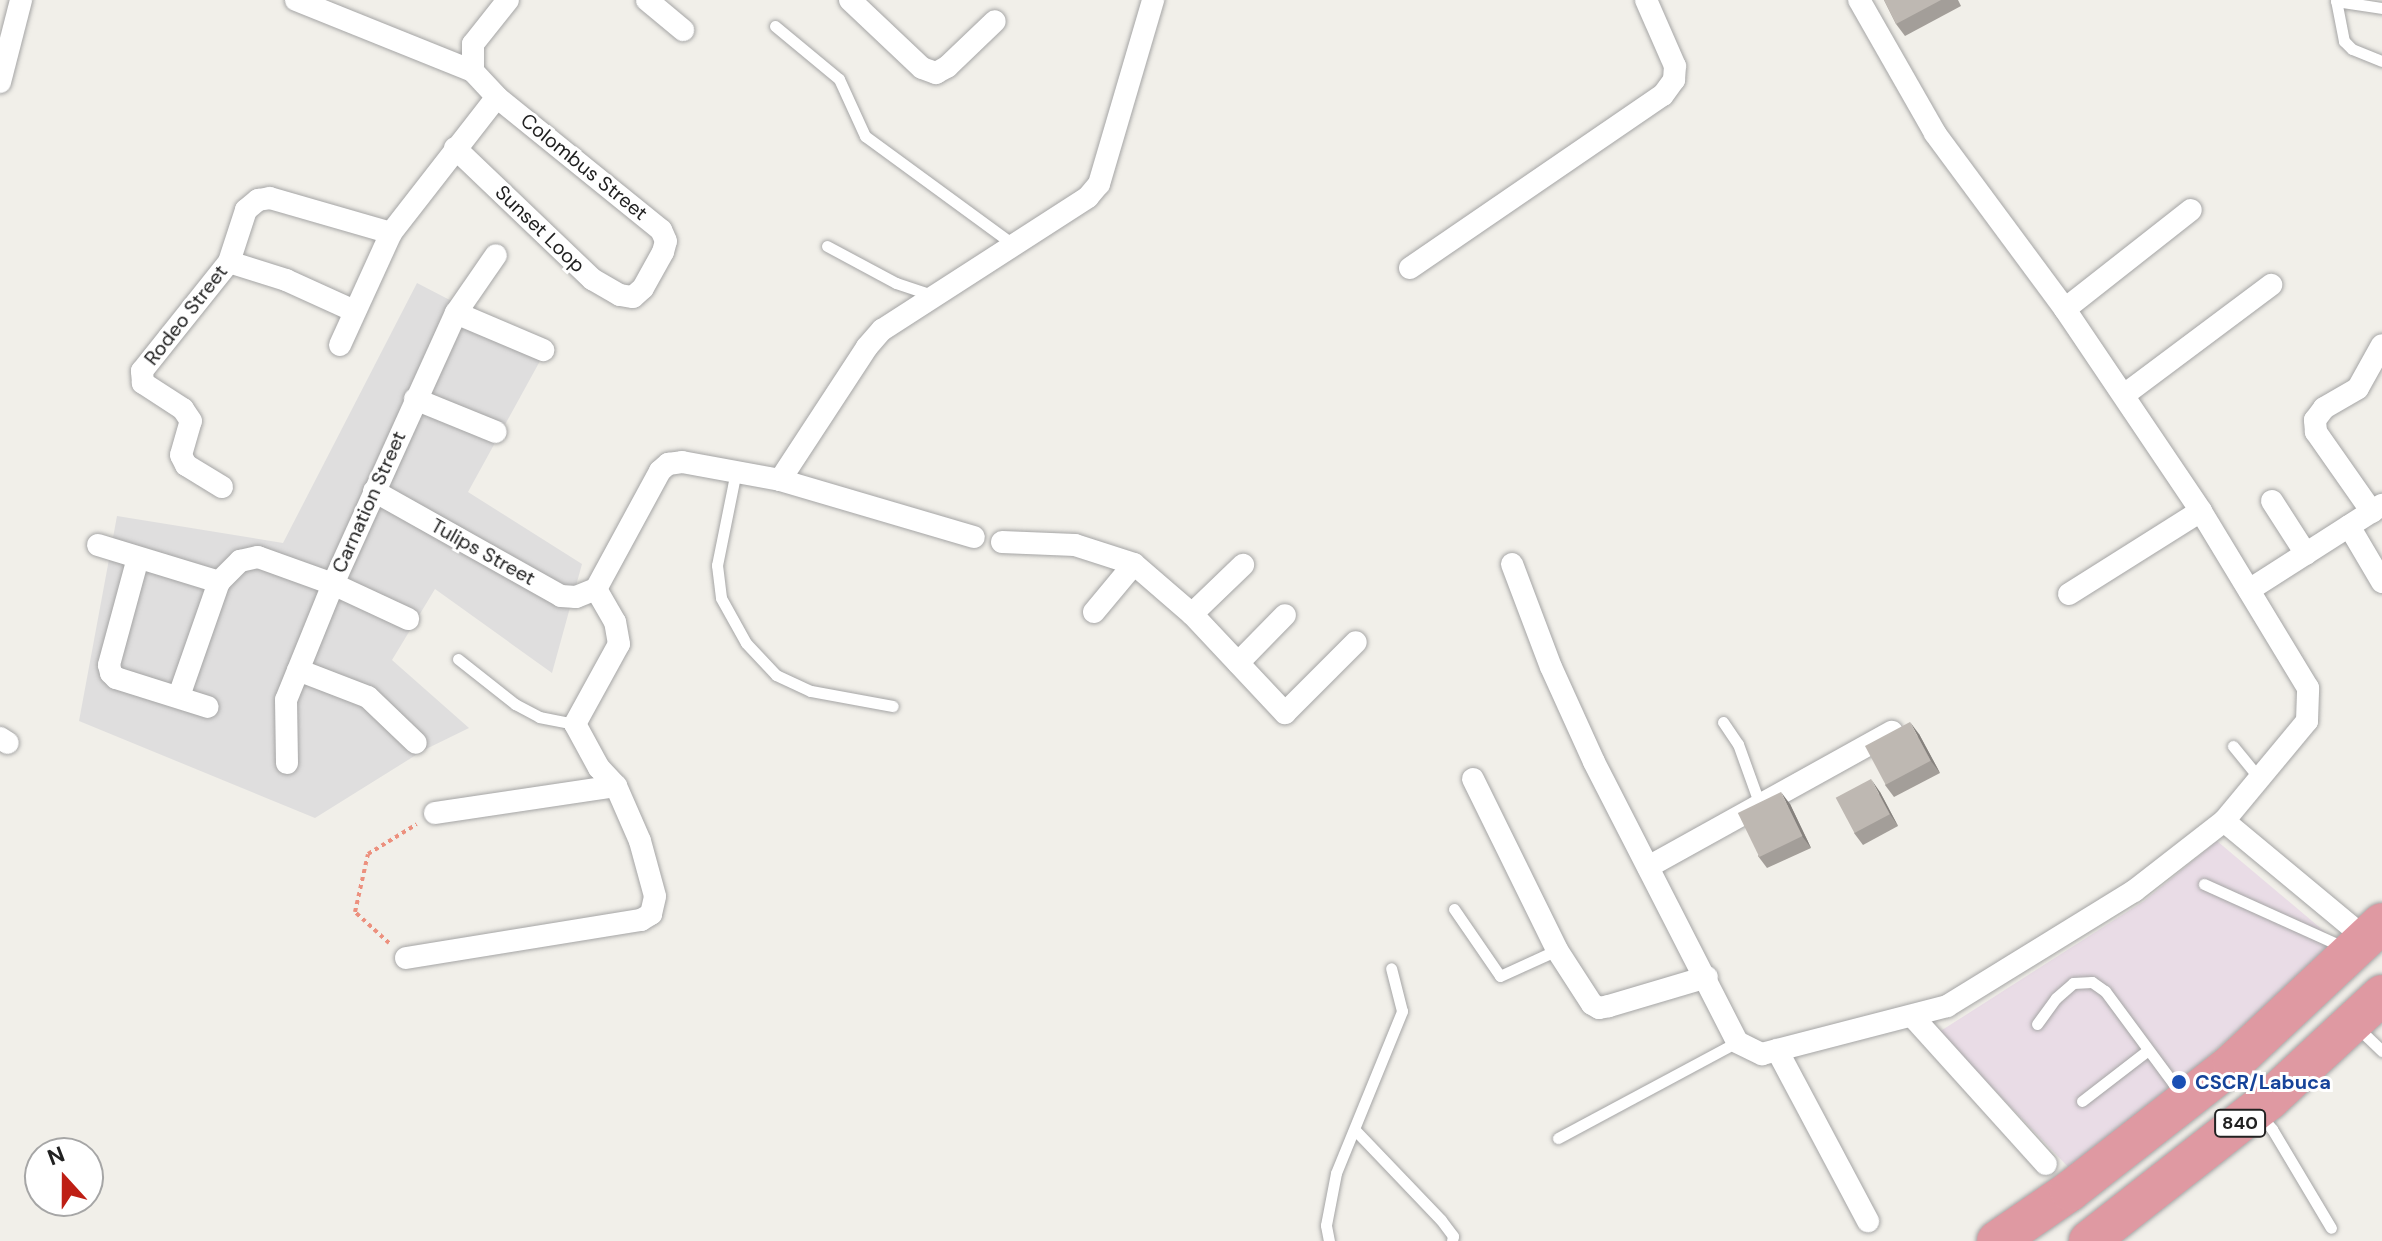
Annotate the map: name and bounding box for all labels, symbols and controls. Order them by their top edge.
street label: Colombus Street [516,108,652,226]
street label: Sunset Loop [490,180,590,278]
street label: Rodeo Street [139,260,233,370]
street label: Carnation Street [327,427,411,577]
street label: Tulips Street [427,514,539,590]
place label: CSCR/Labuca [2195,1070,2331,1094]
marker: CSCR/Labuca [2170,1073,2188,1091]
road number: 840 [2214,1109,2266,1137]
north arrow [24,1137,104,1217]
text: N [43,1140,69,1172]

